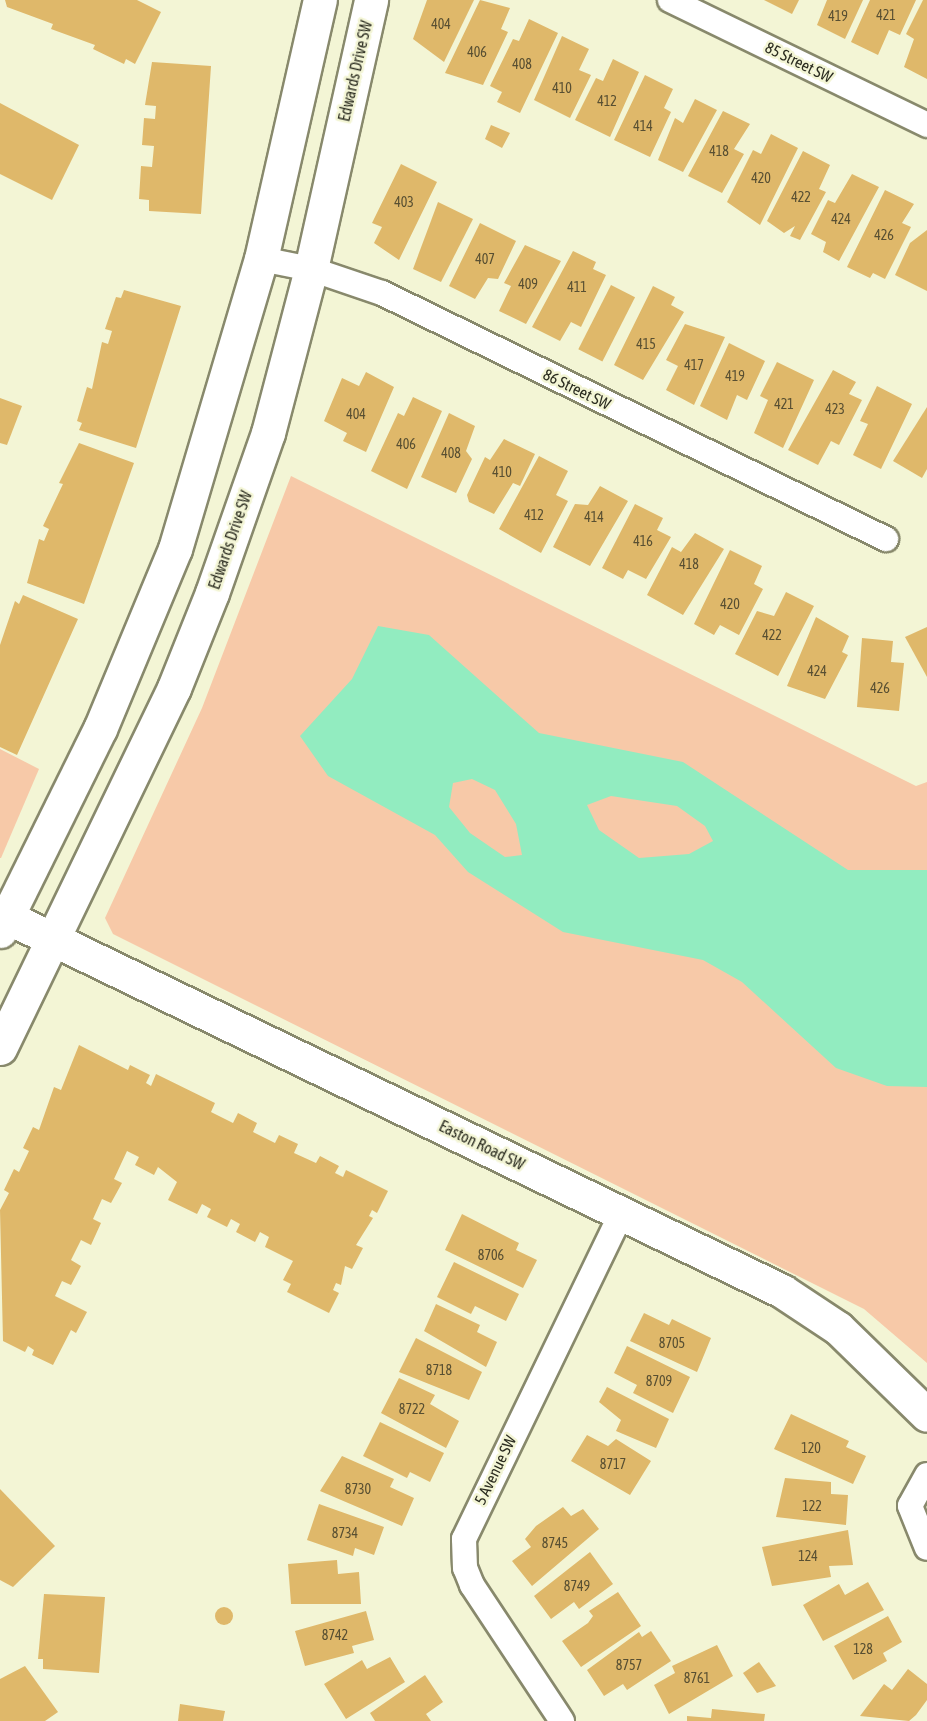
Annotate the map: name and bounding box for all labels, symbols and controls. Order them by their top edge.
house number: 421 [876,7,896,23]
house number: 419 [828,8,848,24]
house number: 404 [431,16,451,32]
street label: Edwards Drive SW [334,19,376,123]
street label: 85 Street SW [762,37,836,87]
house number: 406 [467,44,487,60]
house number: 408 [512,56,532,72]
house number: 410 [552,80,572,96]
house number: 412 [597,93,617,109]
house number: 414 [633,118,653,134]
house number: 418 [709,143,729,159]
house number: 420 [751,170,771,186]
house number: 422 [791,189,811,205]
house number: 403 [394,194,414,210]
house number: 424 [831,211,851,227]
house number: 426 [874,227,894,243]
house number: 407 [475,251,495,267]
house number: 409 [518,276,538,292]
house number: 411 [567,279,587,295]
house number: 415 [636,336,656,352]
house number: 417 [684,357,704,373]
street label: 86 Street SW [540,364,614,414]
house number: 419 [725,368,745,384]
house number: 421 [774,396,794,412]
house number: 423 [825,401,845,417]
house number: 404 [346,406,366,422]
house number: 406 [396,436,416,452]
house number: 408 [441,445,461,461]
house number: 410 [492,464,512,480]
street label: Edwards Drive SW [204,488,256,592]
house number: 412 [524,507,544,523]
house number: 414 [584,509,604,525]
house number: 416 [633,533,653,549]
house number: 418 [679,556,699,572]
house number: 420 [720,596,740,612]
house number: 422 [762,627,782,643]
house number: 424 [807,663,827,679]
house number: 426 [870,680,890,696]
street label: Easton Road SW [436,1116,528,1174]
house number: 8706 [478,1247,504,1263]
house number: 8705 [659,1335,685,1351]
house number: 8718 [426,1362,452,1378]
house number: 8709 [646,1373,672,1389]
house number: 8722 [399,1401,425,1417]
street label: 5 Avenue SW [470,1432,520,1508]
house number: 120 [801,1440,821,1456]
house number: 8717 [600,1456,626,1472]
house number: 8730 [345,1481,371,1497]
house number: 122 [802,1498,822,1514]
house number: 8734 [332,1525,358,1541]
house number: 8745 [542,1535,568,1551]
house number: 124 [798,1548,818,1564]
house number: 8749 [564,1578,590,1594]
house number: 8742 [322,1627,348,1643]
house number: 128 [853,1641,873,1657]
house number: 8757 [616,1657,642,1673]
house number: 8761 [684,1670,710,1686]

